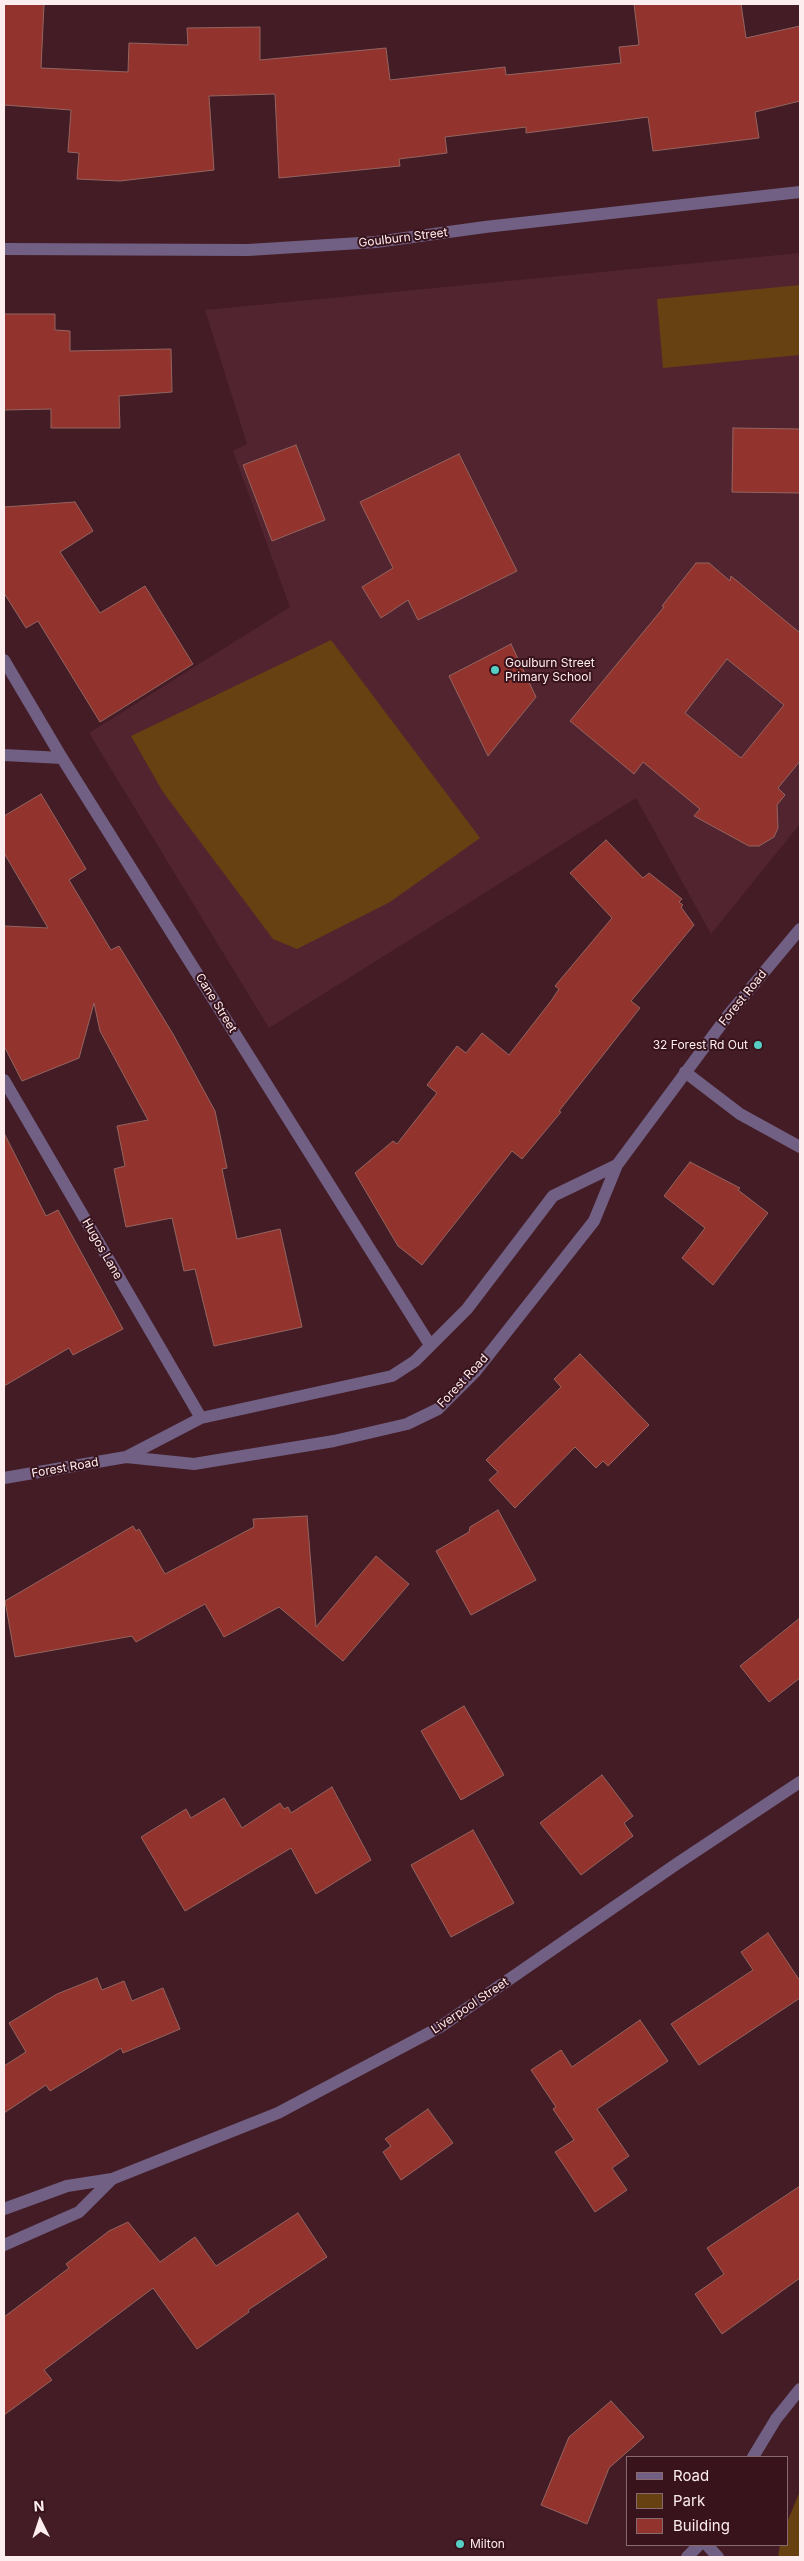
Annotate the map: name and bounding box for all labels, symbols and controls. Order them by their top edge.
street label: Goulburn Street [358,225,448,251]
place label: Goulburn Street Primary School [505,656,595,684]
marker: Goulburn Street Primary School [489,664,501,676]
street label: Forest Road [716,967,770,1029]
street label: Cane Street [192,971,240,1035]
place label: 32 Forest Rd Out [653,1038,748,1052]
marker: 32 Forest Rd Out [752,1039,764,1051]
street label: Hugos Lane [79,1216,125,1282]
street label: Forest Road [435,1351,491,1411]
street label: Forest Road [30,1455,100,1481]
street label: Liverpool Street [429,1975,511,2037]
legend [626,2456,789,2546]
text: Road [673,2466,709,2485]
text: Park [673,2491,705,2510]
north arrow [15,2496,65,2546]
text: N [33,2497,45,2514]
text: Building [673,2516,730,2535]
place label: Milton [470,2537,505,2551]
marker: Milton [454,2538,466,2550]

